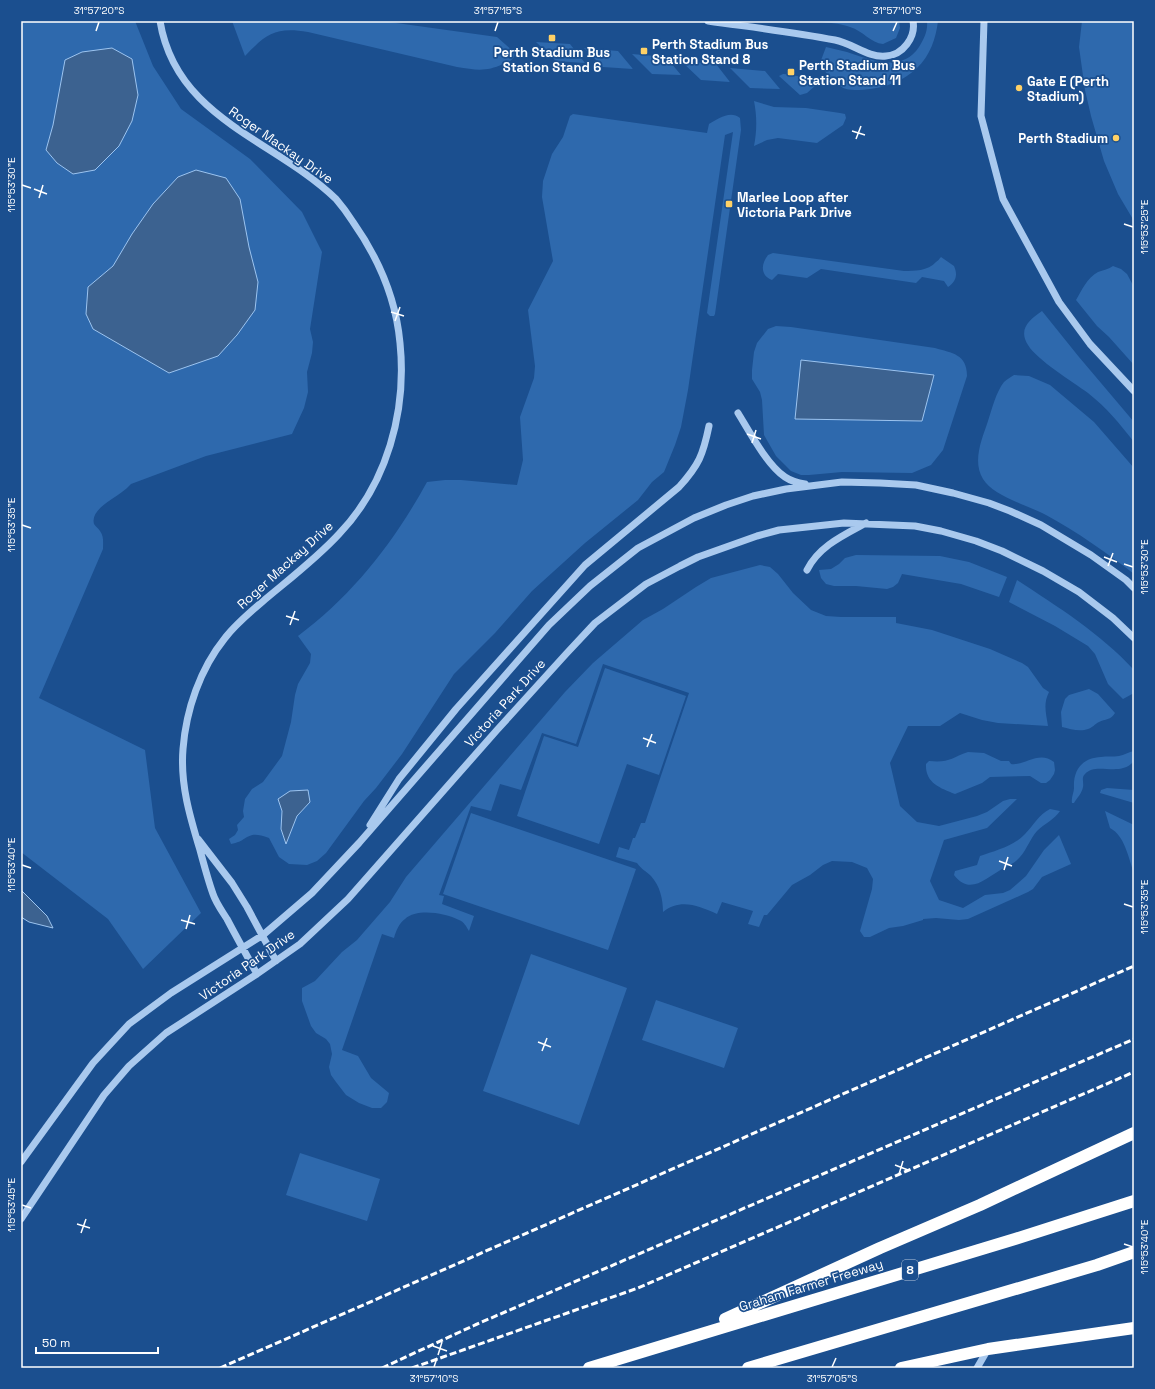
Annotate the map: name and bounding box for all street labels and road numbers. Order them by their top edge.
street label: Roger Mackay Drive [226,103,336,187]
street label: Roger Mackay Drive [233,517,337,613]
street label: Victoria Park Drive [461,655,549,751]
street label: Victoria Park Drive [196,926,298,1004]
street label: Graham Farmer Freeway [737,1255,885,1315]
road number: 8 [902,1260,918,1280]

